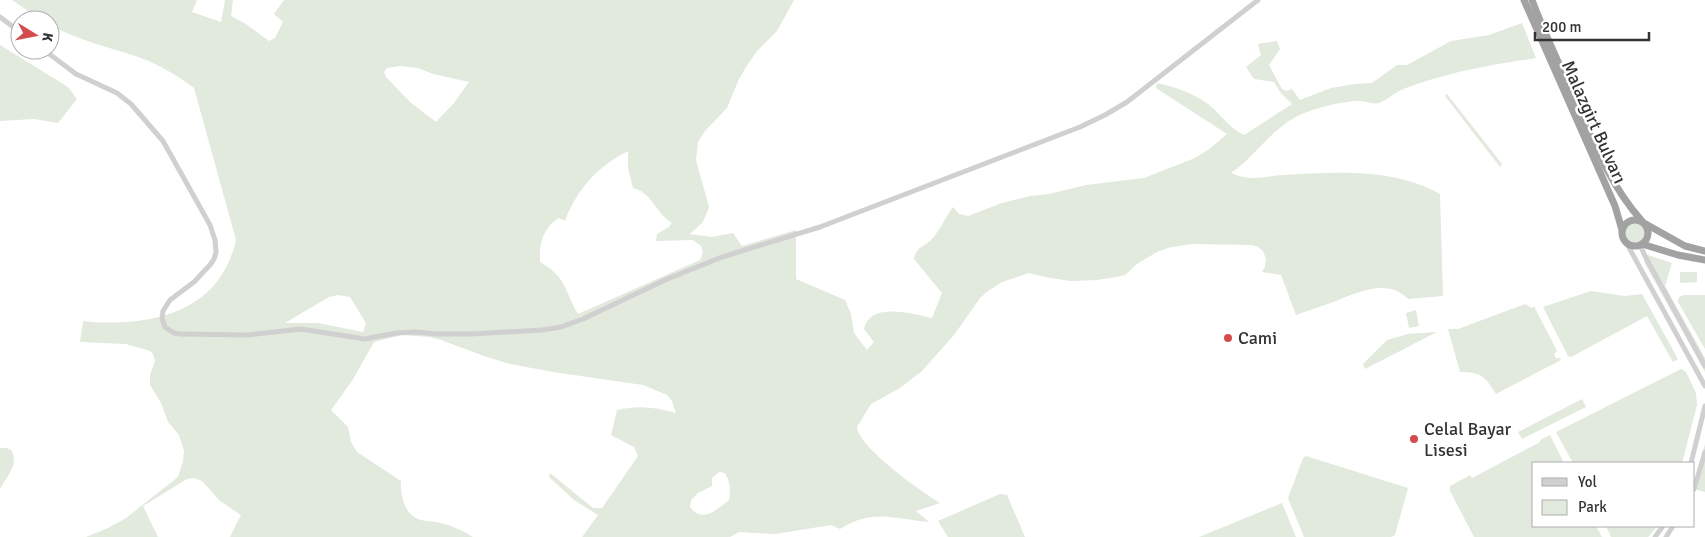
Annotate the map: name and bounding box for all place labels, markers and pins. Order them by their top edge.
place label: Cami [1238,327,1277,349]
marker: Cami [1222,332,1234,344]
place label: Celal Bayar Lisesi [1424,418,1512,461]
marker: Celal Bayar Lisesi [1408,433,1420,445]

